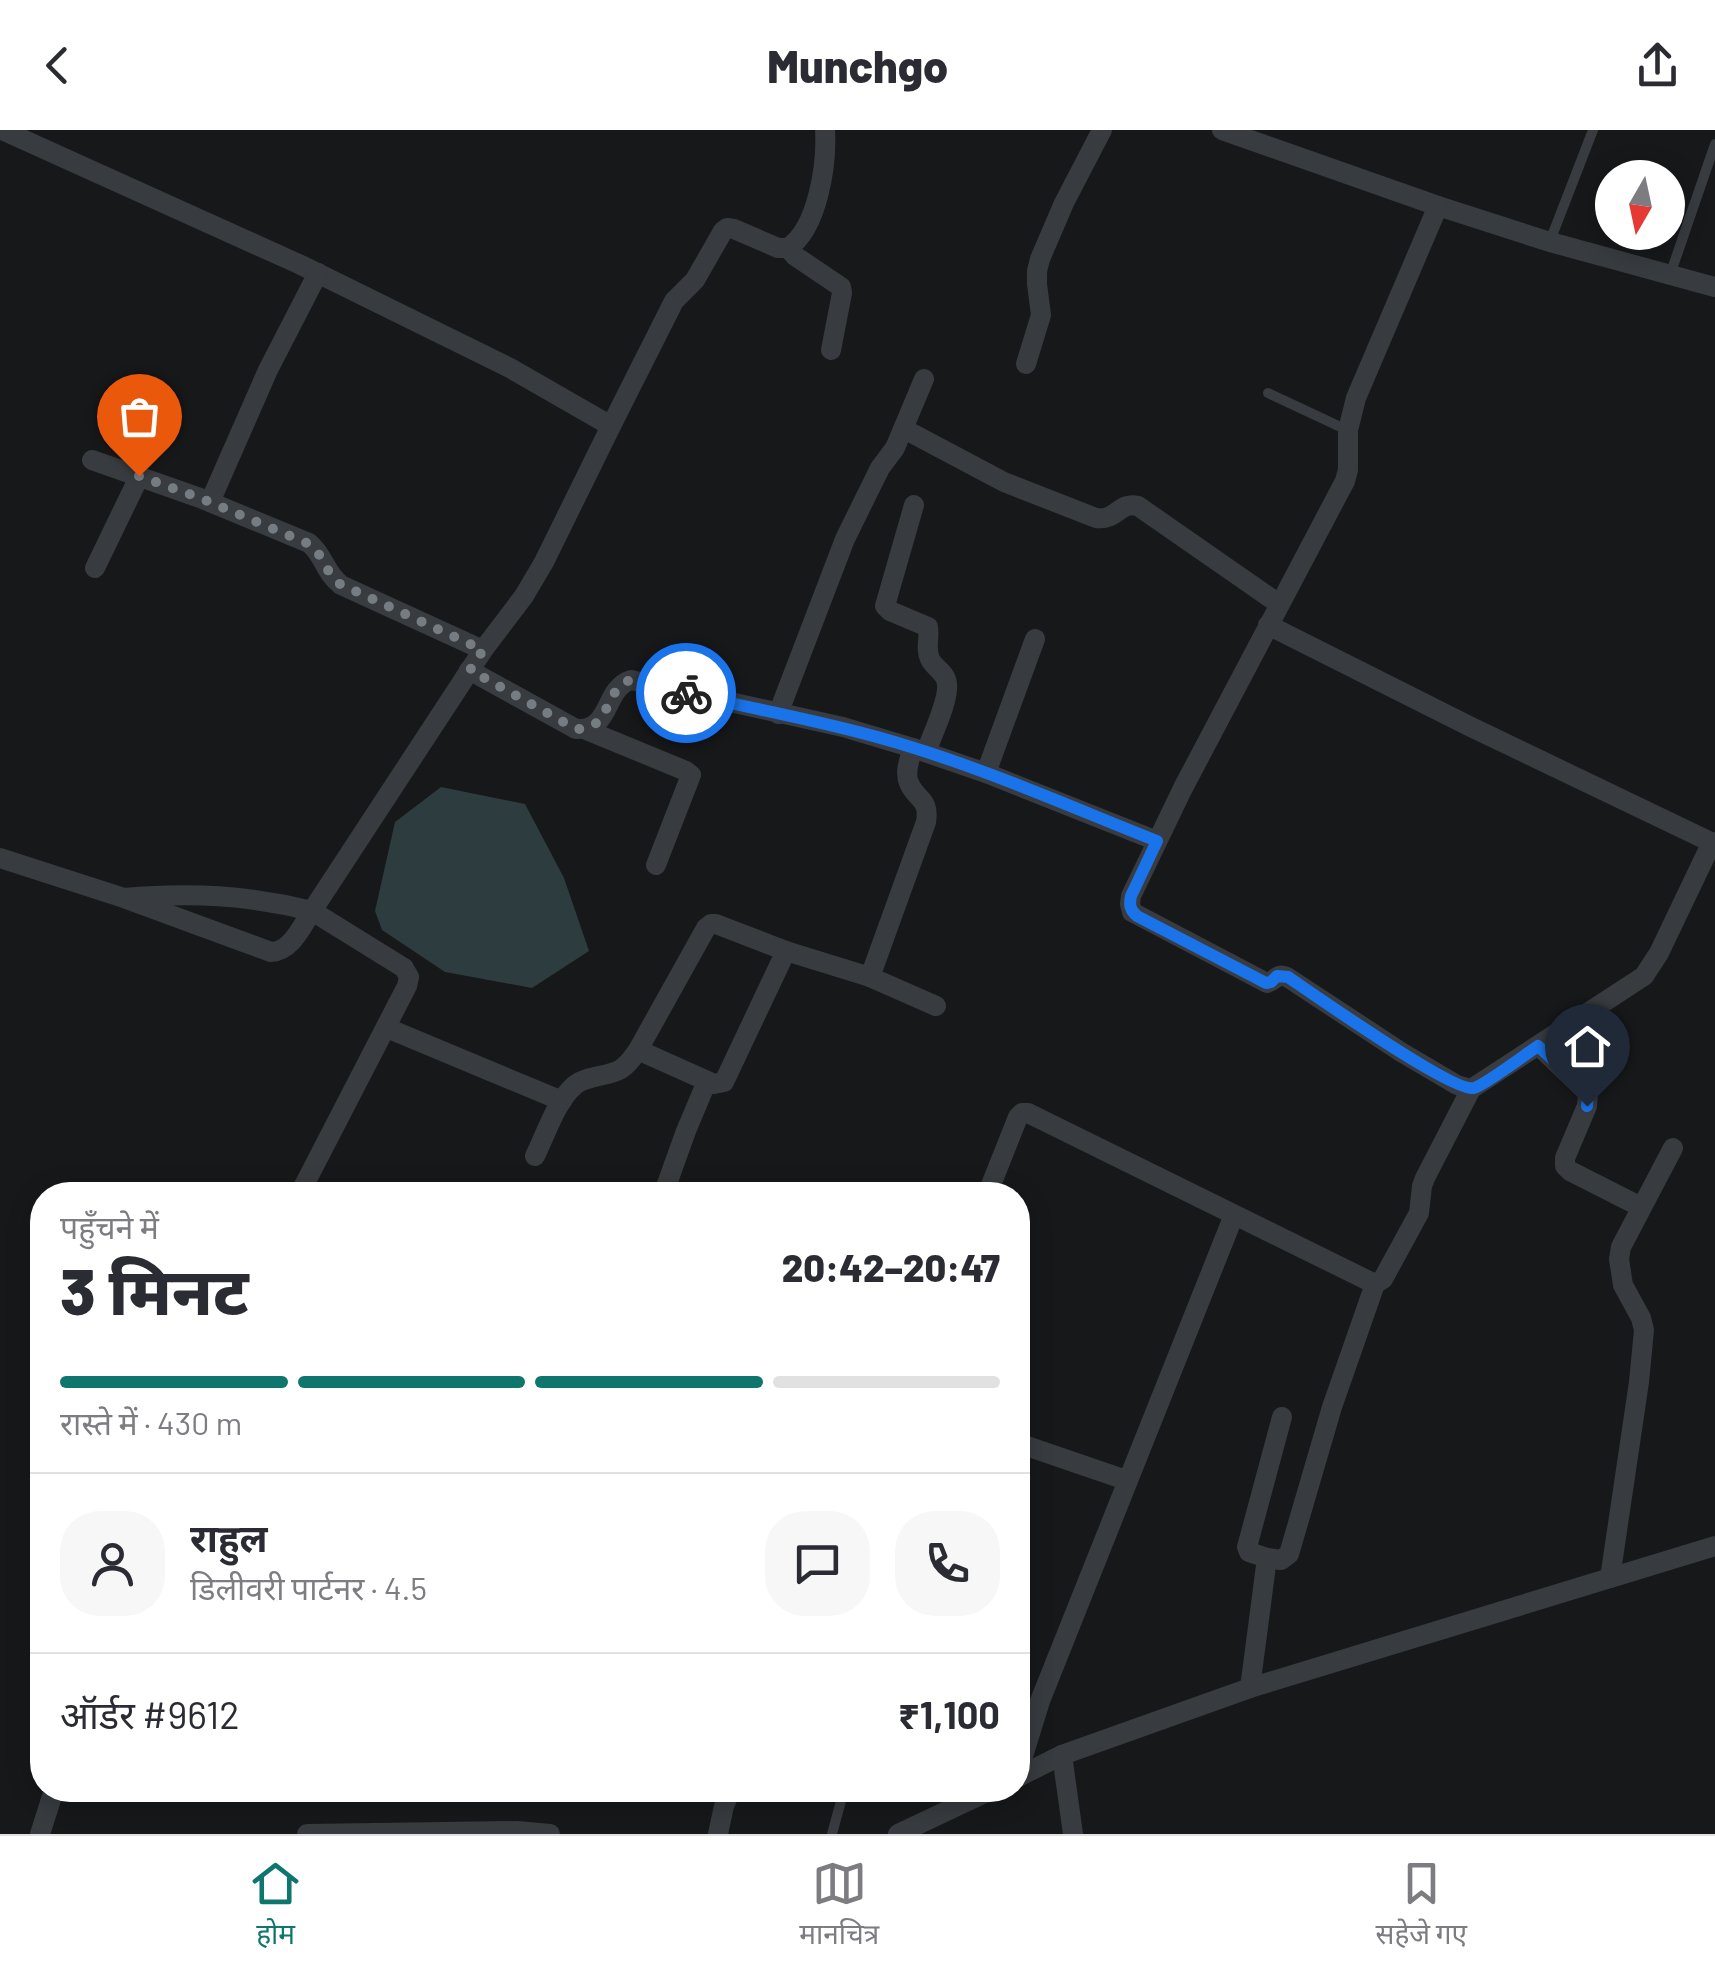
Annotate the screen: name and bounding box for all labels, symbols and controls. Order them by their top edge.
icon: back [30,38,85,93]
text: Munchgo [767,38,948,92]
icon: share [1630,38,1685,93]
north arrow [1595,160,1685,250]
map controls [1595,160,1685,250]
pin [97,374,182,477]
icon: bag [112,389,167,444]
courier [636,643,736,743]
icon: bike [659,666,714,721]
pin [1545,1004,1630,1107]
icon: home [1560,1019,1615,1074]
text: पहुँचने में [60,1207,159,1245]
text: 20:42–20:47 [782,1244,1000,1290]
text: 3 मिनट [60,1250,249,1328]
text: रास्ते में · 430 m [60,1403,242,1441]
button: person [60,1511,165,1616]
button: chat [765,1511,870,1616]
button: phone [895,1511,1000,1616]
text: राहुल [190,1514,267,1560]
text: डिलीवरी पार्टनर · 4.5 [190,1568,427,1606]
text: ऑर्डर #9612 [60,1691,240,1737]
text: ₹1,100 [898,1691,1000,1737]
tab: होम [248,1856,303,1955]
tab: मानचित्र [799,1856,879,1955]
tab: सहेजे गए [1375,1856,1467,1955]

